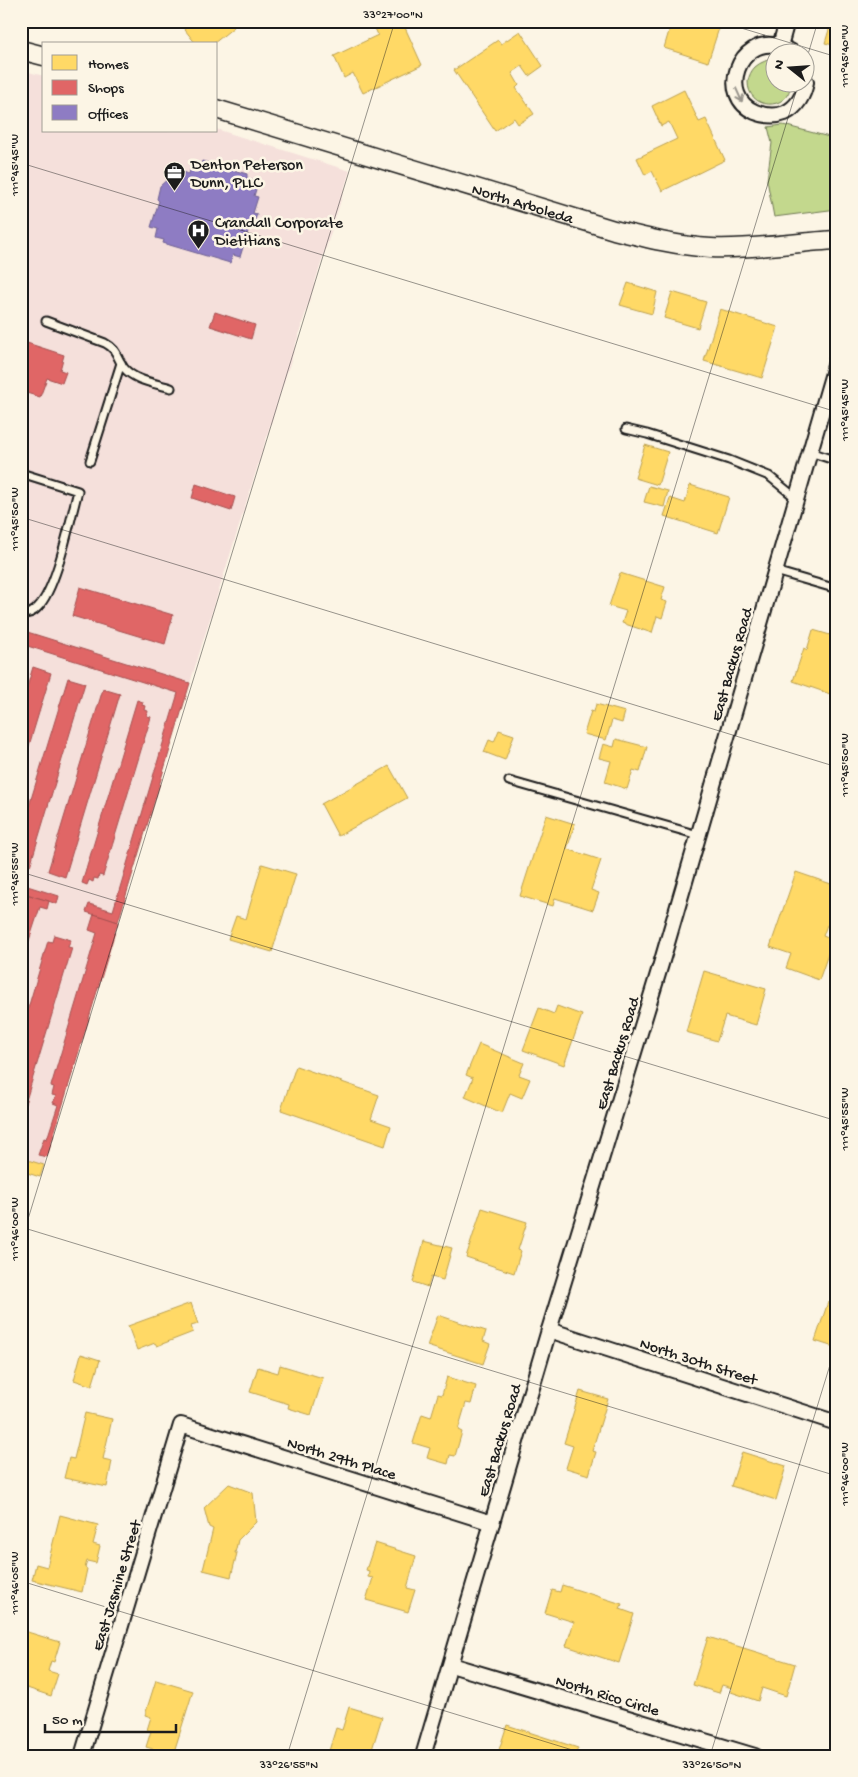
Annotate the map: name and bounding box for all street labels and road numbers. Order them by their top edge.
street label: North Arboleda [469,181,576,230]
street label: East Backus Road [708,605,759,724]
street label: East Backus Road [593,994,646,1113]
street label: North 30th Street [637,1335,760,1392]
street label: East Backus Road [475,1381,528,1500]
street label: North 29th Place [284,1435,399,1486]
street label: East Jasmine Street [89,1517,148,1654]
street label: North Rico Circle [553,1673,662,1722]

